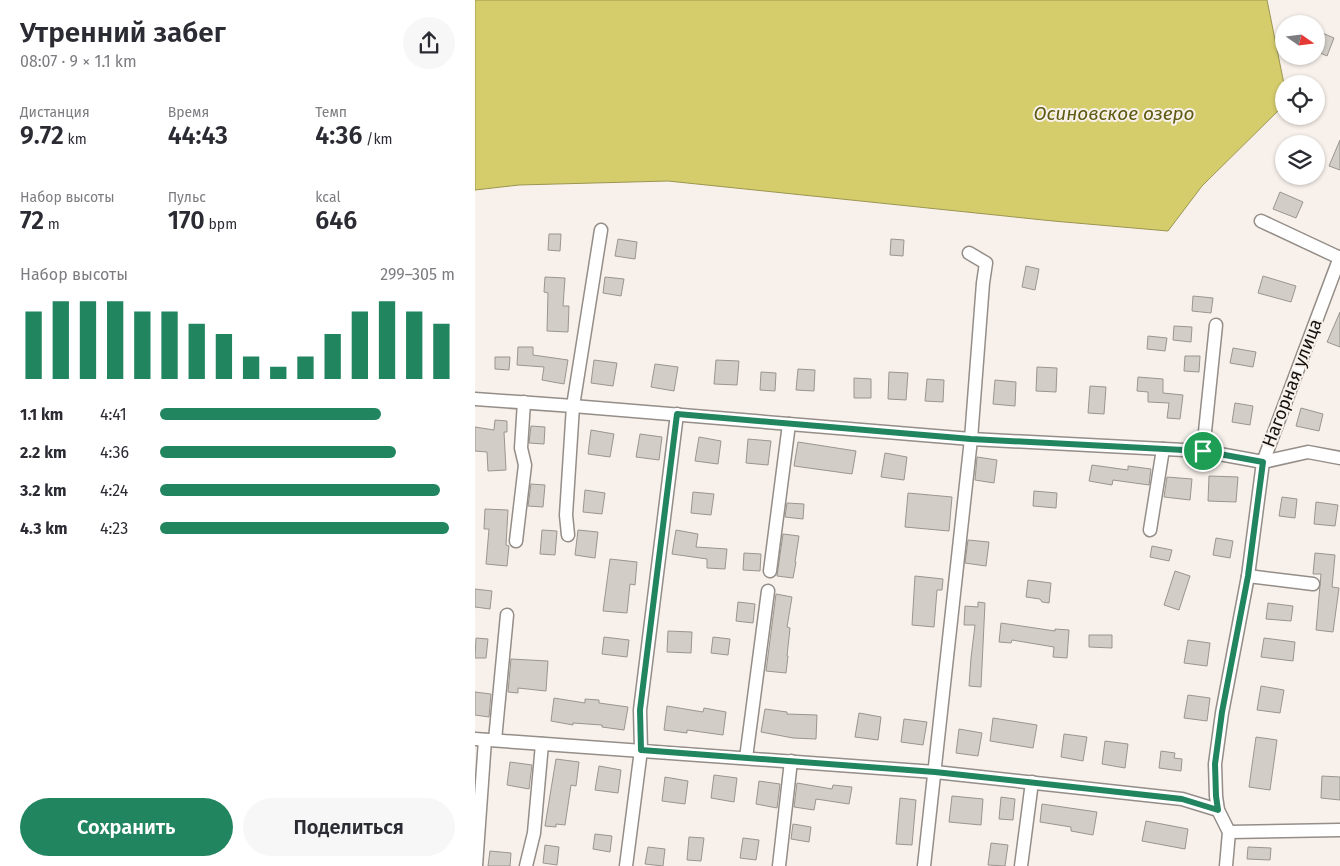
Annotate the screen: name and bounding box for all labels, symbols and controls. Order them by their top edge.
north arrow [1275,15,1325,65]
map controls [1275,15,1325,185]
text: Утренний забег [20,16,226,49]
button: share [403,17,455,69]
text: 08:07 · 9 × 1.1 km [20,52,137,71]
button: locate [1275,75,1325,125]
water label: Осиновское озеро [1033,102,1195,125]
text: Дистанция [20,104,90,121]
text: Время [168,104,209,121]
text: Темп [315,104,347,121]
text: 9.72 [20,121,64,151]
text: 44:43 [168,121,228,151]
text: 4:36 [315,121,362,151]
text: km [64,131,87,148]
text: /km [362,131,393,148]
button: layers [1275,135,1325,185]
text: Набор высоты [20,189,114,206]
text: Пульс [168,189,206,206]
text: kcal [315,189,341,206]
text: 72 [20,206,44,236]
text: 170 [168,206,205,236]
text: 646 [315,206,357,236]
text: m [44,216,60,233]
text: bpm [205,216,237,233]
text: Набор высоты [20,265,128,284]
text: 299–305 m [380,265,455,284]
street label: Нагорная улица [1257,316,1327,450]
text: 1.1 km [20,405,63,424]
text: 4:41 [100,405,127,424]
pin [1182,430,1224,472]
icon: arrive [1189,437,1217,465]
text: 2.2 km [20,443,67,462]
text: 4:36 [100,443,129,462]
text: 3.2 km [20,481,67,500]
text: 4:24 [100,481,128,500]
text: 4.3 km [20,519,68,538]
text: 4:23 [100,519,128,538]
button: Сохранить [20,798,233,856]
button: Поделиться [243,798,455,856]

